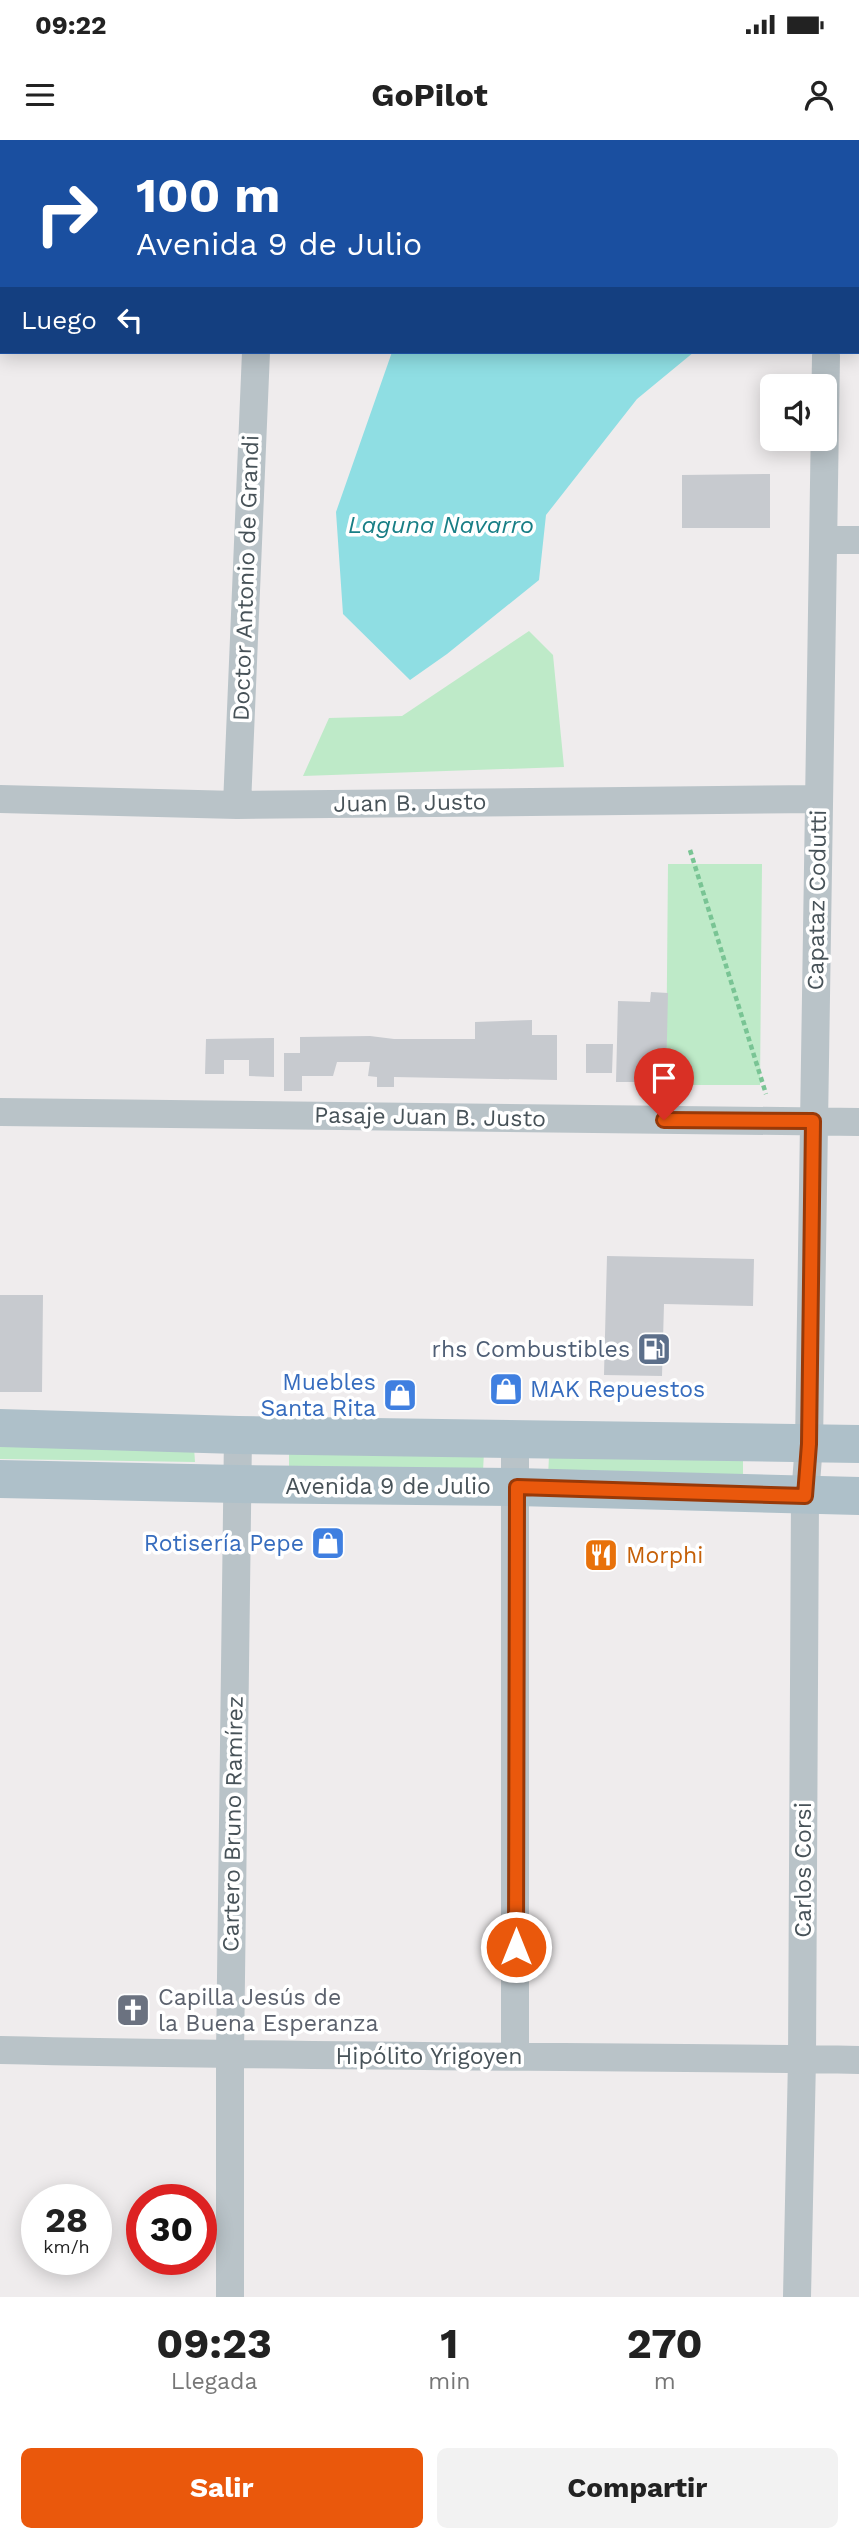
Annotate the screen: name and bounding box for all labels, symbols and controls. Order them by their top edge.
text: 09:22 [35,10,107,40]
icon: menu [21,76,59,114]
text: GoPilot [371,76,488,114]
icon: person [800,76,838,114]
text: 100 m [136,166,280,224]
icon: right [21,168,112,259]
text: Avenida 9 de Julio [136,225,422,263]
icon: left [111,301,149,339]
text: Luego [21,305,97,335]
map controls [760,374,837,451]
button: sound [760,374,837,451]
street label: Doctor Antonio de Grandi [228,435,264,721]
water label: Laguna Navarro [348,511,534,539]
street label: Juan B. Justo [333,788,487,818]
street label: Capataz Codutti [802,809,832,991]
pin [634,1048,694,1120]
icon: arrive [645,1059,683,1097]
street label: Pasaje Juan B. Justo [314,1101,546,1133]
fuel station icon: rhs Combustibles [635,1330,673,1368]
place label: rhs Combustibles [432,1336,630,1363]
place label: Muebles Santa Rita [260,1369,376,1422]
shop icon: MAK Repuestos [487,1370,525,1408]
shop icon: Muebles Santa Rita [381,1376,419,1414]
place label: MAK Repuestos [530,1376,705,1403]
street label: Avenida 9 de Julio [285,1473,491,1500]
shop icon: Rotisería Pepe [309,1524,347,1562]
place label: Rotisería Pepe [144,1530,304,1557]
restaurant icon: Morphi [582,1536,620,1574]
place label: Morphi [626,1542,703,1569]
street label: Cartero Bruno Ramírez [217,1696,249,1952]
street label: Carlos Corsi [790,1802,817,1938]
position arrow [479,1910,553,1984]
place label: Capilla Jesús de la Buena Esperanza [158,1984,379,2037]
church icon: Capilla Jesús de la Buena Esperanza [114,1991,152,2029]
street label: Hipólito Yrigoyen [335,2043,523,2070]
speed limit sign: 30 [126,2184,217,2275]
text: 28 [45,2199,88,2241]
text: km/h [43,2236,90,2257]
text: 09:23 [156,2319,272,2368]
text: 1 [440,2319,458,2368]
text: 270 [627,2319,703,2368]
text: Llegada [171,2368,258,2395]
text: min [428,2368,471,2395]
text: m [654,2368,676,2395]
button: Salir [21,2448,423,2528]
button: Compartir [437,2448,838,2528]

